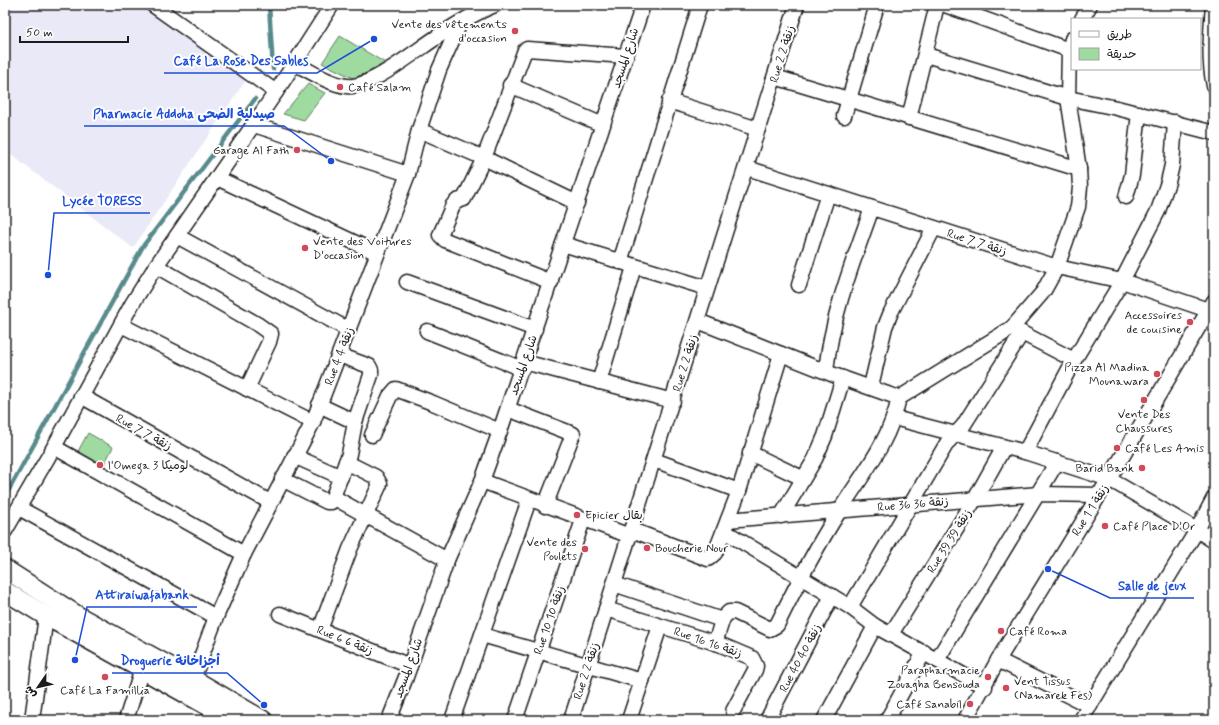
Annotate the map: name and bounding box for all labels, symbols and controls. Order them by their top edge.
place label: Vente des vêtements d'occasion [391,17,507,47]
scale bar [20,18,128,44]
legend [1071,18,1201,70]
street label: Rue 2 زنقة 2 [767,24,799,85]
text: 50 m [26,25,53,41]
marker: Vente des vêtements d'occasion [510,26,520,36]
street label: شارع المسجد [609,26,643,91]
text: طريق [1107,27,1132,43]
text: حديقة [1107,47,1136,63]
callout: Café La Rose Des Sables [164,48,317,73]
text: Café La Rose Des Sables [174,53,308,70]
place label: Café Salam [348,80,411,96]
marker: Café Salam [335,82,345,92]
callout: Pharmacie Addoha صيدلية الضحى [84,101,284,126]
text: Pharmacie Addoha صيدلية الضحى [93,106,275,123]
place label: Garage Al Fath [213,143,289,159]
marker: Garage Al Fath [292,145,302,155]
callout: Lycée TORESS [54,188,150,213]
text: Lycée TORESS [62,193,142,210]
street label: Rue 7 زنقة 7 [945,226,1009,260]
place label: Vente des Voitures D'occasion [313,234,412,264]
marker: Vente des Voitures D'occasion [300,243,310,253]
place label: Accessoires de couisine [1124,308,1183,338]
marker: Accessoires de couisine [1185,317,1195,327]
street label: Rue 4 زنقة 4 [321,325,358,388]
street label: شارع المسجد [506,333,542,398]
street label: Rue 2 زنقة 2 [670,333,702,394]
place label: Pizza Al Madina Mounawara [1064,360,1150,390]
marker: Pizza Al Madina Mounawara [1152,369,1162,379]
marker: Vente Des Chaussures [1139,395,1149,405]
place label: Vente Des Chaussures [1115,407,1173,437]
street label: Rue 7 زنقة 7 [113,411,174,455]
place label: Café Les Amis [1125,441,1205,457]
marker: Café Les Amis [1112,443,1122,453]
place label: l'Omega 3 لوميكا [108,458,188,475]
marker: l'Omega 3 لوميكا [95,460,105,470]
place label: Barid Bank [1076,461,1134,477]
marker: Barid Bank [1137,463,1147,473]
street label: Rue 1 زنقة 1 [1069,482,1113,539]
street label: Rue 36 زنقة 36 [877,494,949,516]
street label: Rue 39 زنقة 39 [924,507,976,576]
place label: Epicier بقال [585,508,643,524]
marker: Epicier بقال [572,510,582,520]
place label: Café Place D'Or [1113,519,1195,535]
marker: Café Place D'Or [1100,521,1110,531]
place label: Vente des Poulets [527,535,578,565]
place label: Boucherie Nour [655,541,728,557]
marker: Boucherie Nour [642,543,652,553]
marker: Vente des Poulets [580,544,590,554]
callout: Salle de jeux [1110,573,1194,598]
text: Salle de jeux [1118,578,1187,596]
callout: Attiraiwafabank [87,582,197,607]
street label: Rue 10 زنقة 10 [531,584,569,657]
text: Attiraiwafabank [95,587,189,604]
street label: Rue 6 زنقة 6 [314,622,375,659]
street label: Rue 40 زنقة 40 [776,622,826,695]
street label: Rue 16 زنقة 16 [671,624,744,662]
place label: Café Roma [1009,624,1067,640]
marker: Café Roma [996,626,1006,636]
street label: شارع المسجد [391,636,427,701]
street label: Rue 2 زنقة 2 [570,641,604,702]
callout: Droguerie أجزاخانة [112,648,227,673]
text: Droguerie أجزاخانة [120,652,220,671]
place label: Parapharmacie Zouagha Bensouda [887,663,980,693]
north arrow [18,667,58,707]
marker: Café La Famillia [100,672,110,682]
marker: Parapharmacie Zouagha Bensouda [983,672,993,682]
place label: Vent Tissus (Namarek Fes) [1014,674,1093,704]
text: ش [21,683,40,701]
place label: Café La Famillia [60,683,150,699]
marker: Vent Tissus (Namarek Fes) [1001,683,1011,693]
place label: Café Sanabil [896,697,962,713]
marker: Café Sanabil [965,699,975,709]

